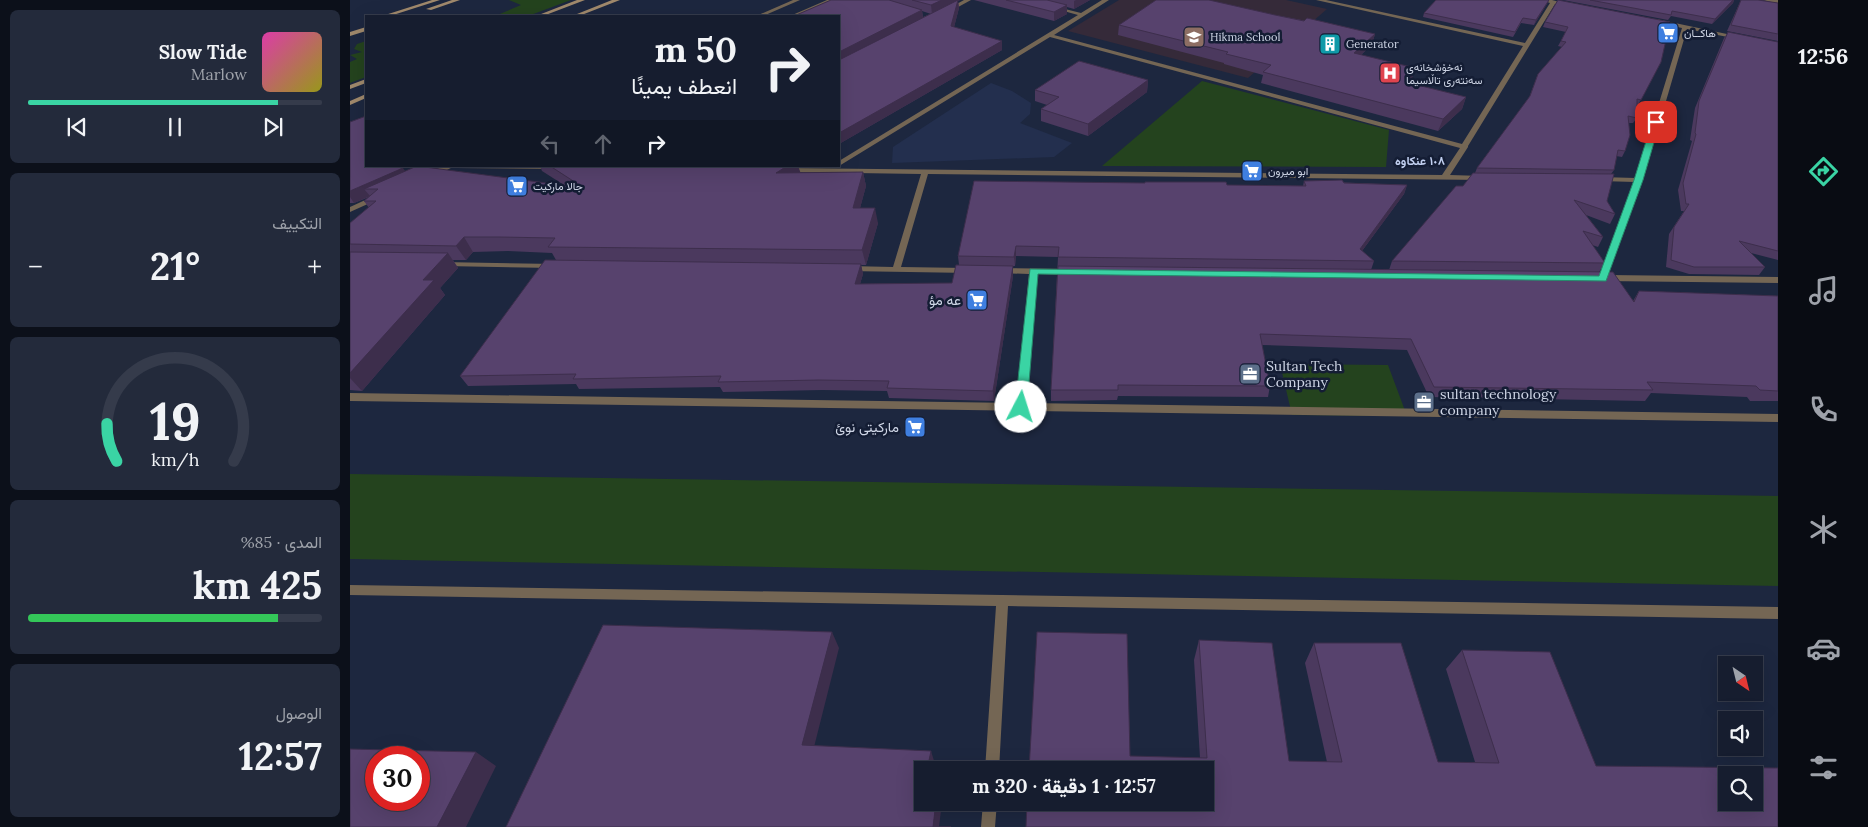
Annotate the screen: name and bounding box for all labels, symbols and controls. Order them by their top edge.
supermarket icon: هاكــان [1656,21,1680,45]
school or university icon: Hikma School [1182,25,1206,49]
place label: هاكــان [1684,26,1716,40]
text: 50 m [654,27,737,72]
place label: Hikma School [1210,30,1280,44]
building icon: Generator [1318,32,1342,56]
icon: right [755,35,820,100]
place label: Generator [1346,37,1399,51]
text: Slow Tide [159,40,247,64]
text: 12:56 [1798,42,1848,70]
place label: نەخۆشخانەی سەنتەری تاڵاسیما [1406,60,1483,87]
hospital icon: نەخۆشخانەی سەنتەری تاڵاسیما [1378,61,1402,85]
text: Marlow [191,64,247,84]
text: انعطف يمينًا [631,72,737,100]
pin [1635,101,1677,143]
icon: arrive [1642,108,1670,136]
icon: previous [63,113,91,141]
icon: pause [161,113,189,141]
icon: next [259,113,287,141]
icon: left [536,130,564,158]
icon: ahead [589,130,617,158]
icon: right [642,130,670,158]
district label: ١٠٨ عنکاوە [1395,153,1446,169]
icon: directions [1806,154,1841,189]
supermarket icon: ابو ميرون [1240,159,1264,183]
place label: ابو ميرون [1268,164,1308,178]
supermarket icon: جالا ماركيت [505,174,529,198]
place label: جالا ماركيت [533,179,583,193]
text: التكييف [272,213,322,233]
text: 21° [150,242,200,290]
text: − [28,249,43,285]
text: + [307,249,322,285]
icon: music [1806,273,1841,308]
supermarket icon: عه مؤ [965,288,989,312]
place label: عه مؤ [929,291,961,309]
place label: Sultan Tech Company [1266,357,1342,391]
office icon: Sultan Tech Company [1238,362,1262,386]
position arrow [994,380,1046,432]
place label: sultan technology company [1440,385,1557,419]
text: 19 [149,388,201,454]
office icon: sultan technology company [1412,390,1436,414]
icon: phone [1806,392,1841,427]
supermarket icon: مارکیتی نوئ [903,415,927,439]
place label: مارکیتی نوئ [835,418,899,436]
text: km/h [151,448,199,471]
icon: climate [1806,512,1841,547]
text: المدى · 85% [241,532,322,552]
text: 425 km [193,561,322,609]
icon: car [1806,631,1841,666]
north arrow [1718,656,1762,701]
map controls [1718,656,1763,811]
text: الوصول [276,703,322,723]
button: sound [1718,711,1763,756]
text: 12:57 [238,732,322,780]
speed limit sign: 30 [365,746,430,811]
icon: filters [1806,750,1841,785]
button: search [1718,766,1763,811]
text: 12:57 · 1 دقيقة · 320 m [972,774,1156,798]

